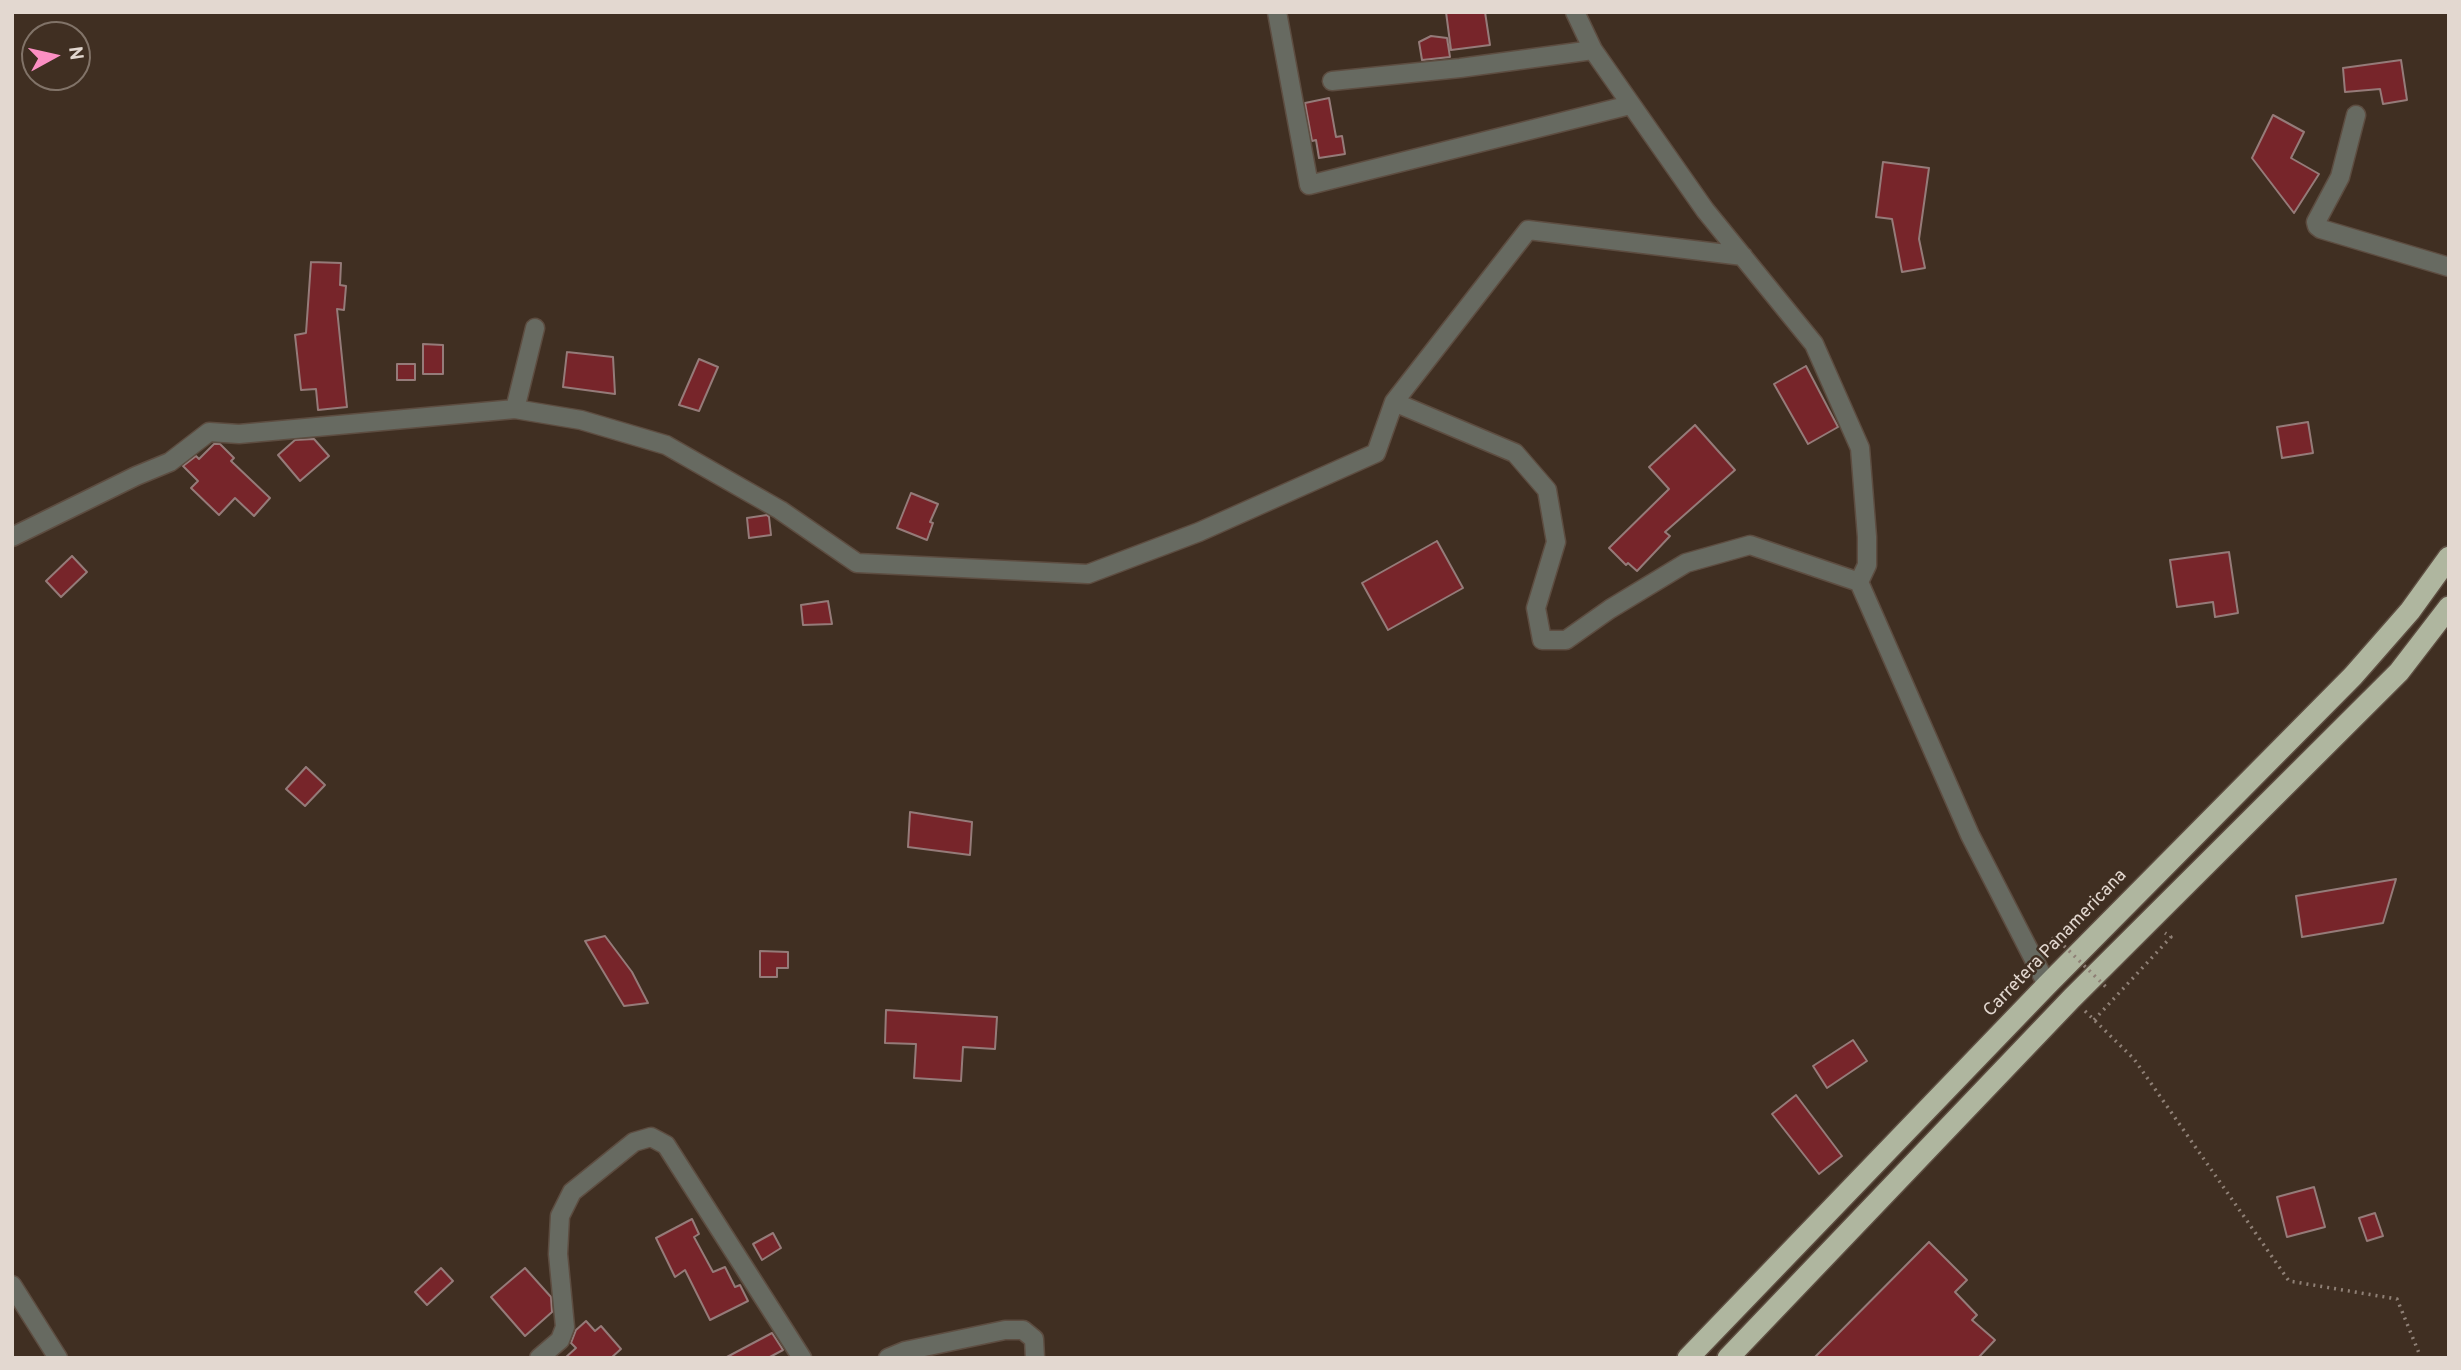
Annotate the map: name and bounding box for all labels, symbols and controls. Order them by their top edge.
north arrow [21,21,91,91]
text: N [62,45,88,62]
street label: Carretera Panamericana [1980,866,2132,1022]

